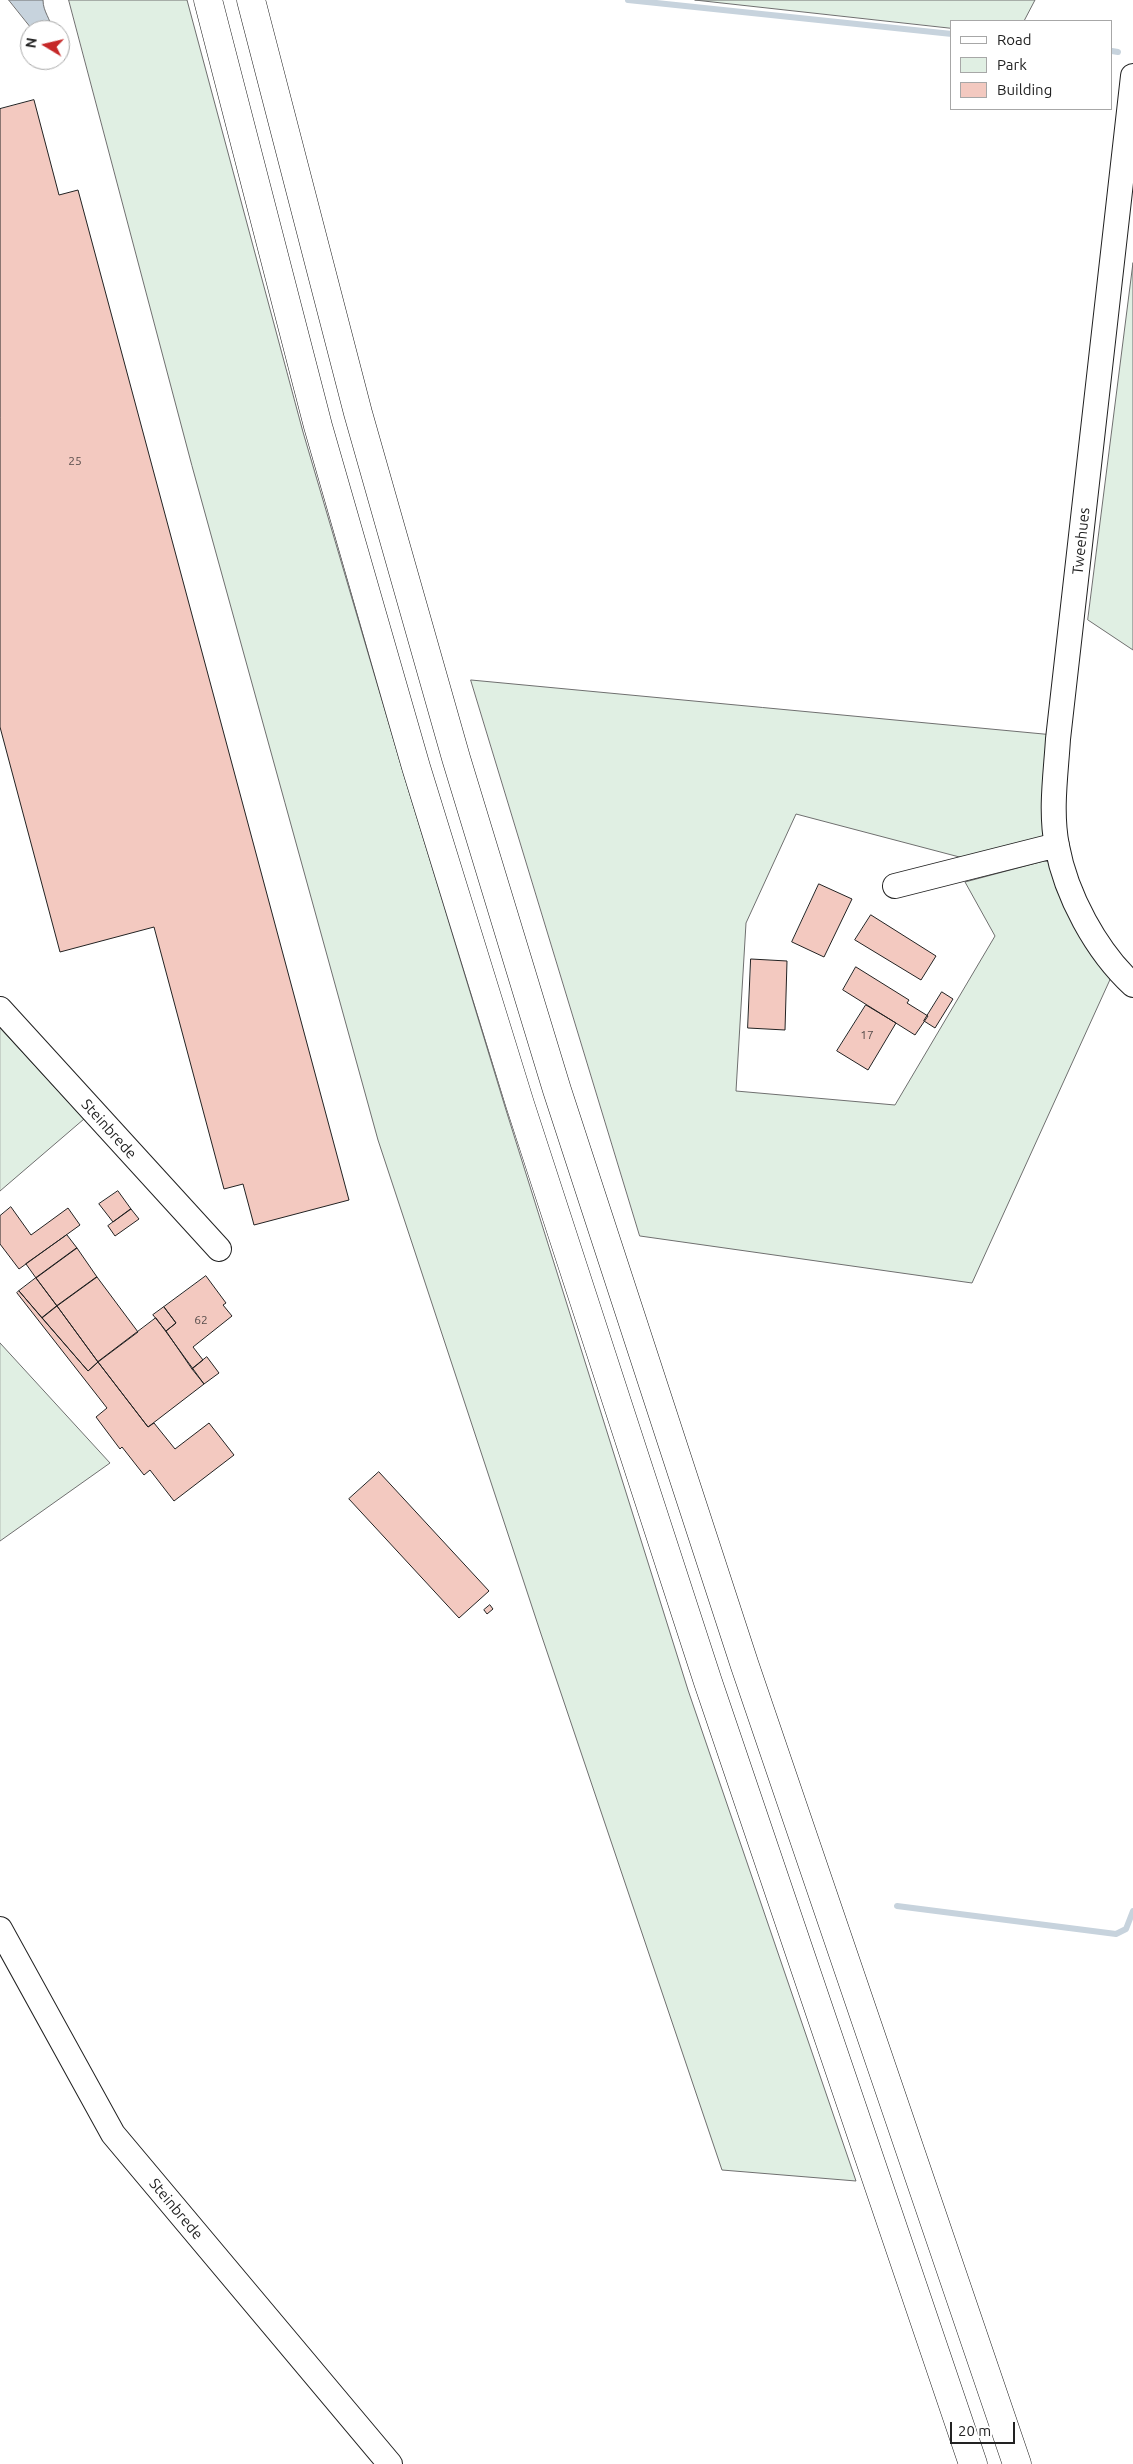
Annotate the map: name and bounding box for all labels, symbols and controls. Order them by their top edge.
north arrow [20,20,70,70]
legend [950,20,1113,110]
text: Road [997,31,1032,48]
text: N [22,36,40,49]
text: Park [997,56,1027,73]
text: Building [997,81,1052,98]
house number: 25 [68,454,82,468]
street label: Tweehues [1069,507,1093,575]
house number: 17 [860,1028,874,1042]
street label: Steinbrede [78,1095,140,1163]
house number: 62 [194,1313,208,1327]
street label: Steinbrede [145,2175,207,2243]
scale bar [953,2412,1018,2444]
text: 20 m [958,2422,991,2439]

